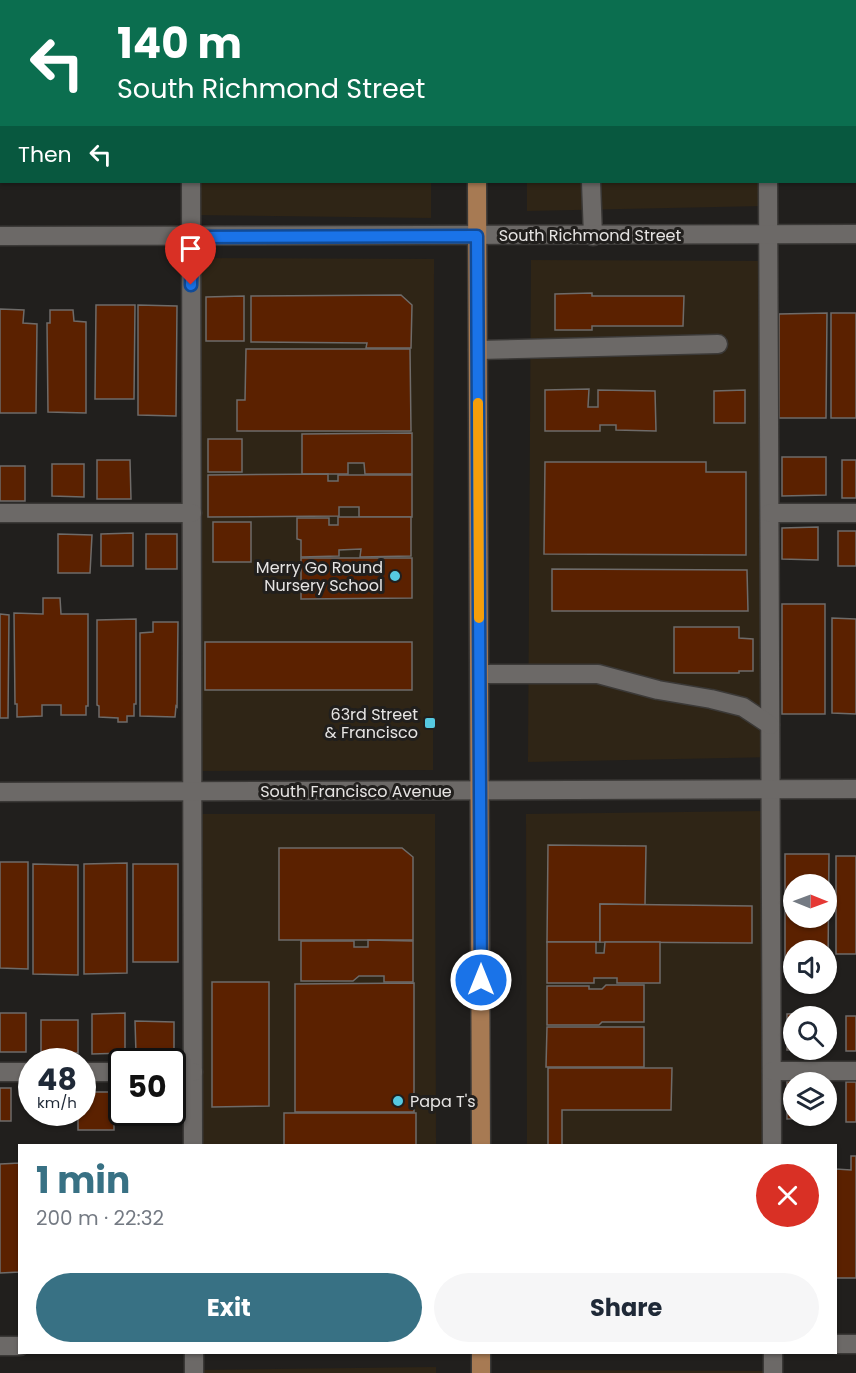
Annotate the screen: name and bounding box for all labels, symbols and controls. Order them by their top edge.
text: 140 m [117,14,242,73]
icon: left [18,24,96,102]
text: South Richmond Street [117,70,425,107]
icon: left [84,138,117,171]
text: Then [18,139,72,170]
pin [165,223,216,285]
street label: South Richmond Street [499,224,682,247]
icon: arrive [174,232,207,265]
place label: Merry Go Round Nursery School [256,556,383,597]
marker: Merry Go Round Nursery School [388,569,402,583]
place label: 63rd Street & Francisco [325,703,418,744]
marker: 63rd Street & Francisco [423,716,437,730]
street label: South Francisco Avenue [260,780,452,803]
north arrow [783,874,837,928]
map controls [783,874,837,1126]
button: sound [783,940,837,994]
position arrow [449,948,513,1012]
button: search [783,1006,837,1060]
speed limit sign: 50 [108,1048,186,1126]
text: 48 [37,1058,77,1101]
button: layers [783,1072,837,1126]
place label: Papa T's [410,1090,476,1113]
text: km/h [37,1092,77,1113]
marker: Papa T's [391,1094,405,1108]
text: 1 min [36,1155,130,1206]
button: close [756,1164,819,1227]
text: 200 m · 22:32 [36,1204,164,1232]
button: Exit [36,1273,422,1342]
button: Share [434,1273,819,1342]

